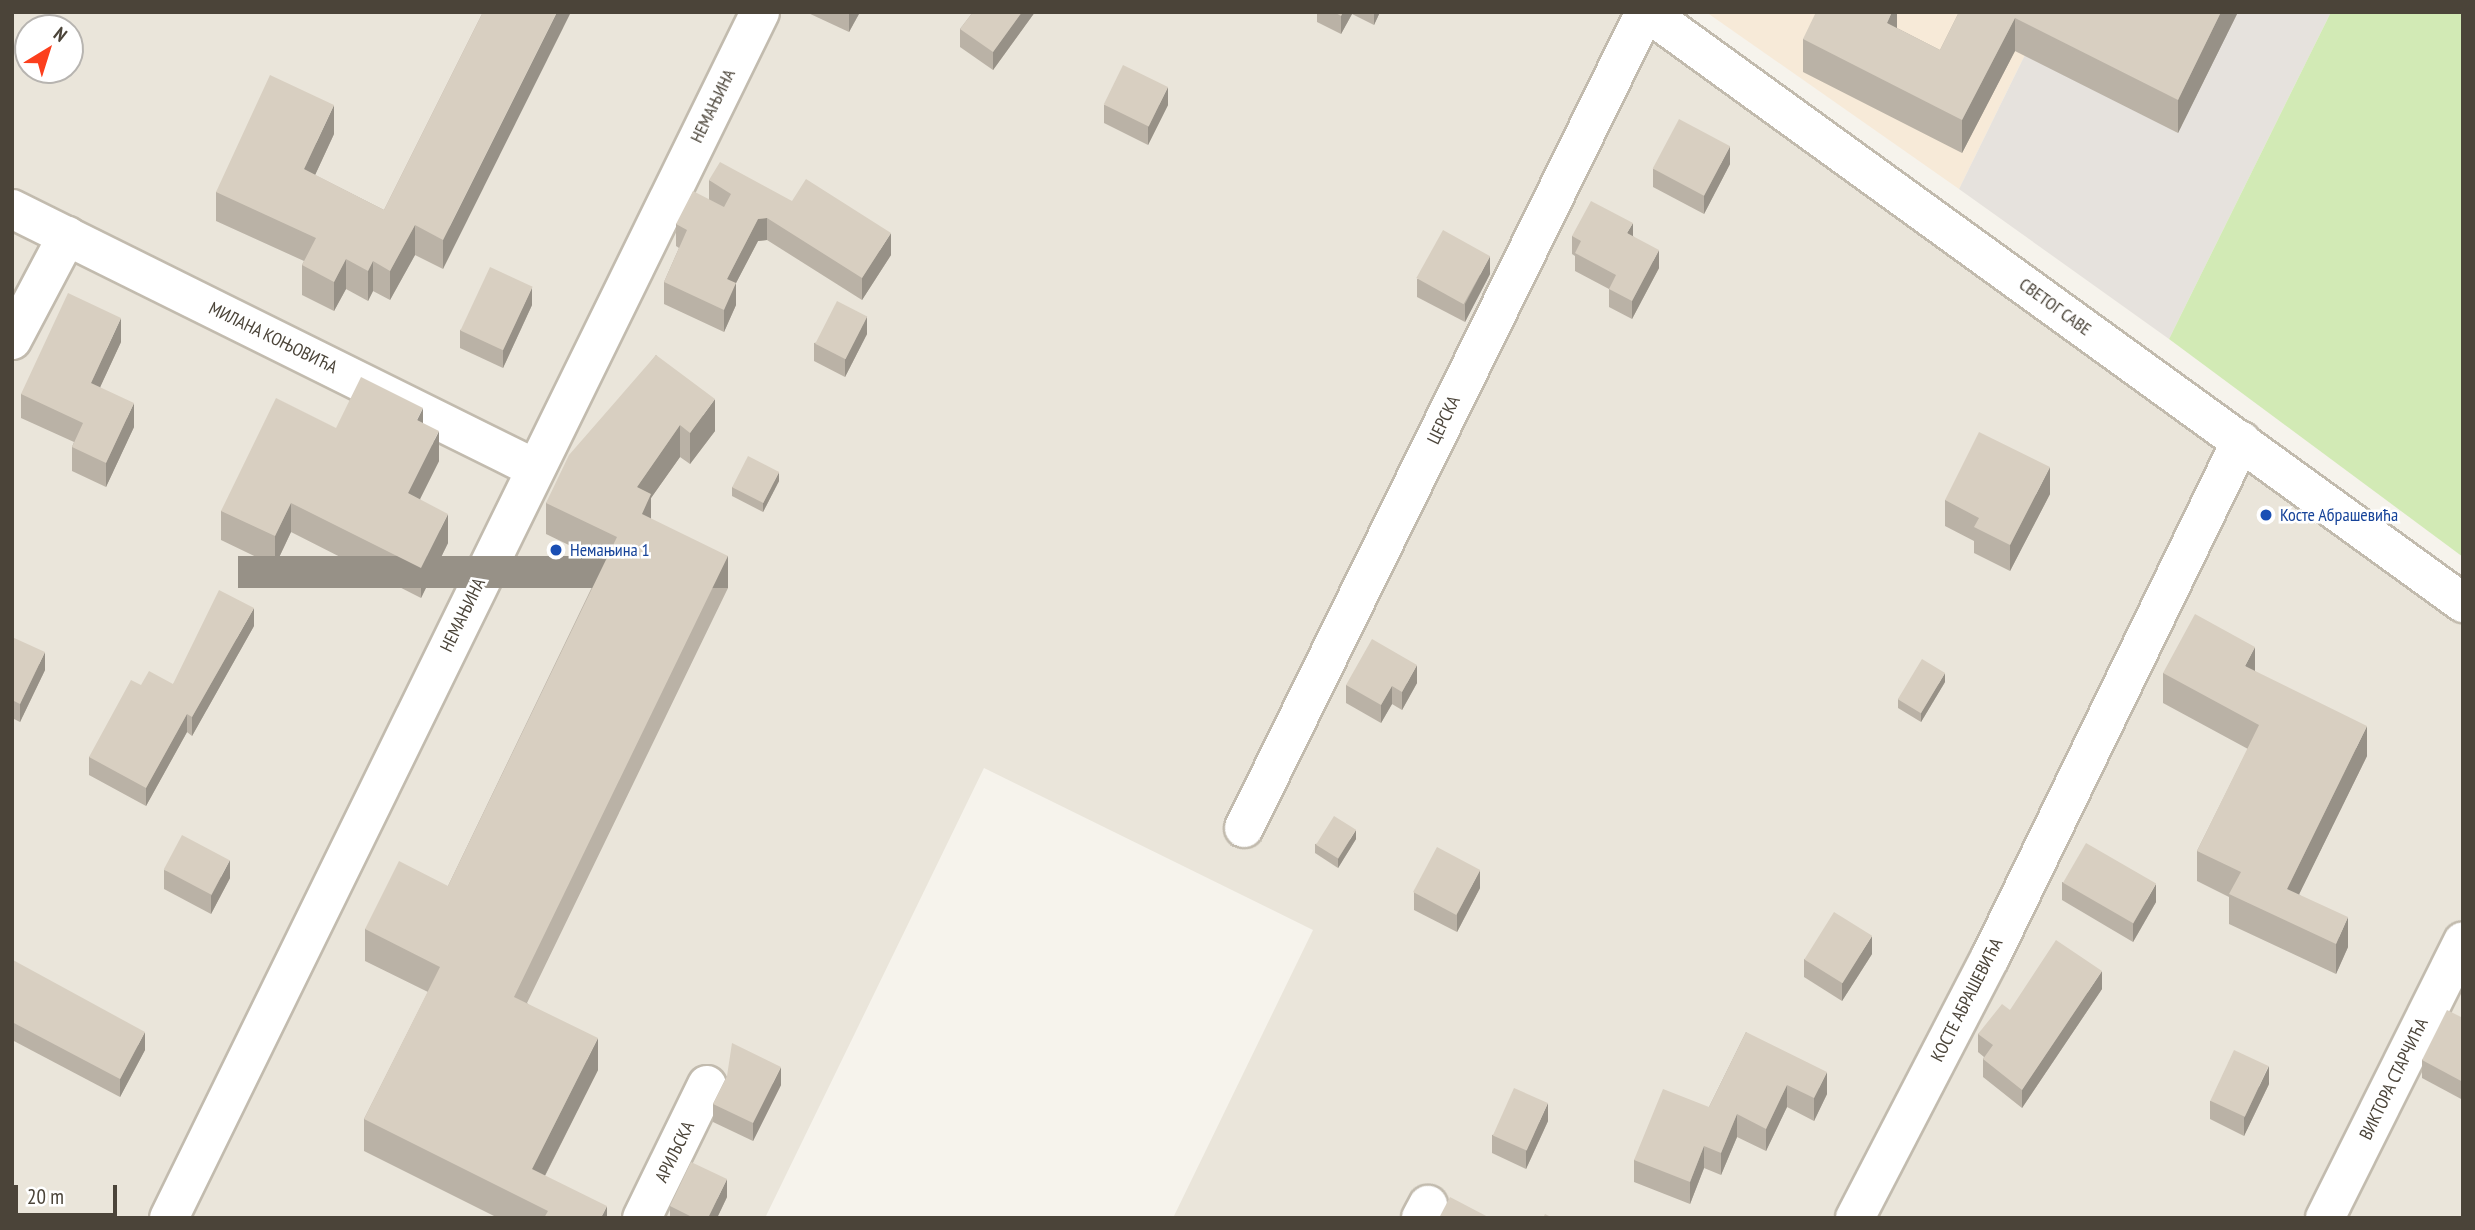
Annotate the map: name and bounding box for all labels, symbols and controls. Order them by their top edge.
north arrow [14,14,84,84]
text: N [49,21,72,47]
street label: НЕМАЊИНА [686,66,740,146]
street label: СВЕТОГ САВЕ [2014,273,2096,341]
street label: МИЛАНА КОЊОВИЋА [205,297,341,379]
street label: ЦЕРСКА [1423,392,1465,448]
place label: Косте Абрашевића [2280,504,2399,526]
marker: Косте Абрашевића [2258,507,2274,523]
place label: Немањина 1 [570,539,650,561]
marker: Немањина 1 [548,542,564,558]
street label: НЕМАЊИНА [436,575,490,655]
street label: КОСТЕ АБРАШЕВИЋА [1926,934,2008,1066]
street label: ВИКТОРА СТАРЧИЋА [2355,1014,2433,1144]
street label: АРИЉСКА [651,1118,699,1186]
scale bar [18,1170,121,1214]
text: 20 m [27,1183,64,1210]

